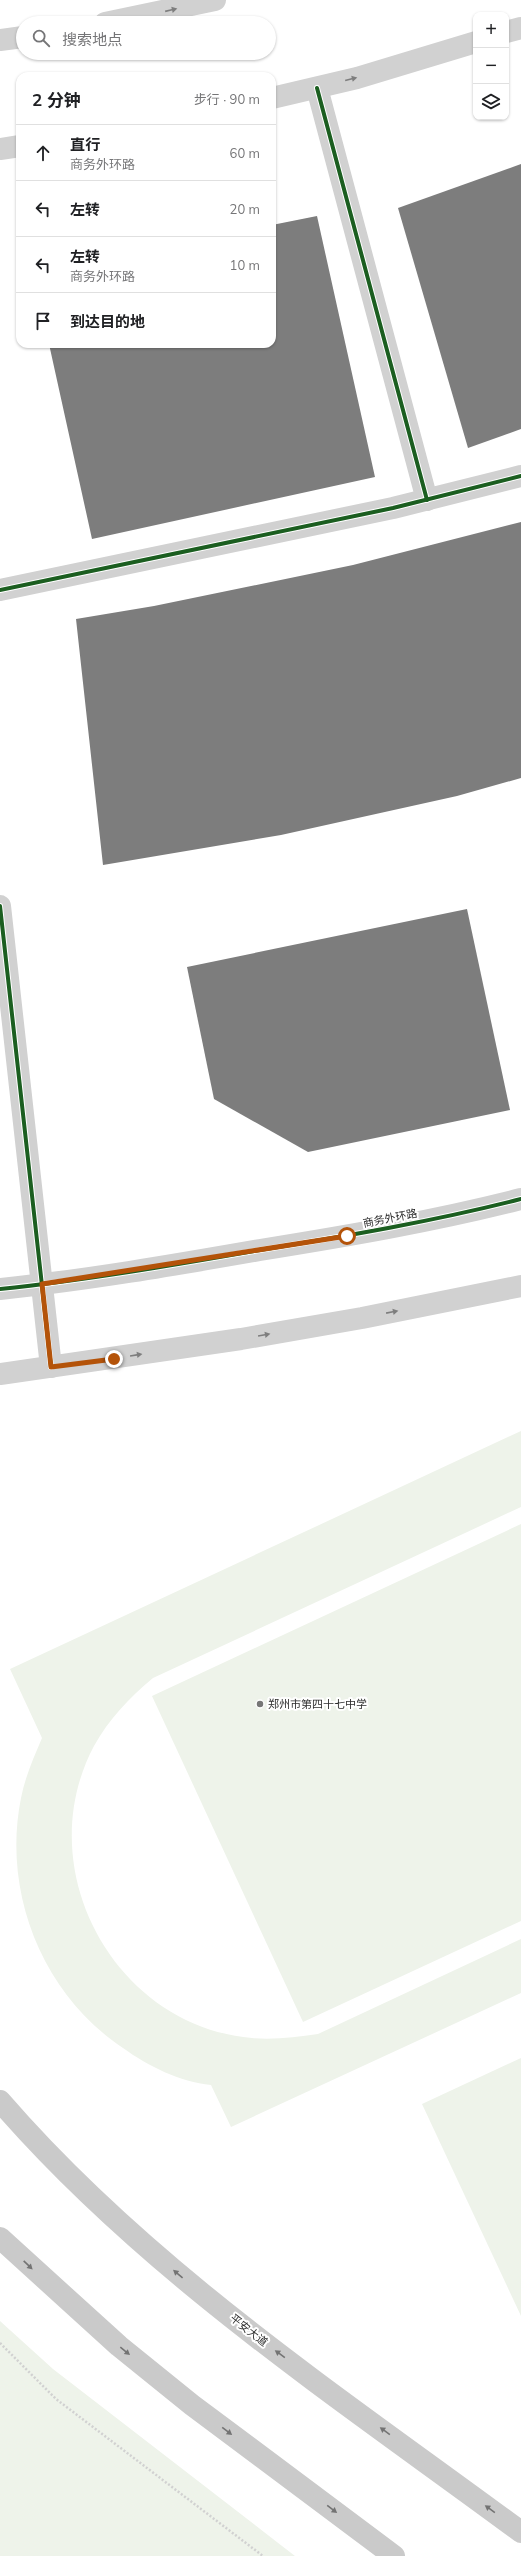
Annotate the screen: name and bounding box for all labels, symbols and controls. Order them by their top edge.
one-way arrow [164,7,177,13]
map controls [473,12,509,120]
button: + [473,12,509,48]
search box [16,16,276,60]
icon: search [30,27,52,49]
text: 搜索地点 [62,30,122,49]
button: − [473,48,509,84]
one-way arrow [345,76,357,82]
button: layers [473,84,509,120]
text: 2 分钟 [32,89,81,110]
text: 步行 · 90 m [194,91,260,107]
text: 直行 [70,135,100,154]
icon: ahead [32,142,54,164]
text: 60 m [230,145,260,161]
text: 商务外环路 [70,156,135,172]
icon: left [32,198,54,220]
text: 左转 [70,200,100,219]
text: 20 m [230,201,260,217]
text: 左转 [70,247,100,266]
icon: left [32,254,54,276]
text: 10 m [230,257,260,273]
text: 商务外环路 [70,268,135,284]
icon: arrive [32,310,54,332]
text: 到达目的地 [70,312,145,331]
street label: 商务外环路 [362,1206,418,1230]
route start [338,1227,356,1245]
one-way arrow [386,1309,398,1315]
one-way arrow [258,1332,270,1338]
route end [105,1350,123,1368]
one-way arrow [130,1352,142,1358]
place label: 郑州市第四十七中学 [268,1697,367,1711]
marker: 郑州市第四十七中学 [255,1699,265,1709]
one-way arrow [23,2260,33,2269]
one-way arrow [173,2269,184,2278]
street label: 平安大道 [227,2311,271,2349]
one-way arrow [120,2347,131,2356]
one-way arrow [275,2350,286,2358]
one-way arrow [222,2427,233,2436]
one-way arrow [380,2428,390,2436]
one-way arrow [484,2504,495,2513]
one-way arrow [326,2505,337,2513]

